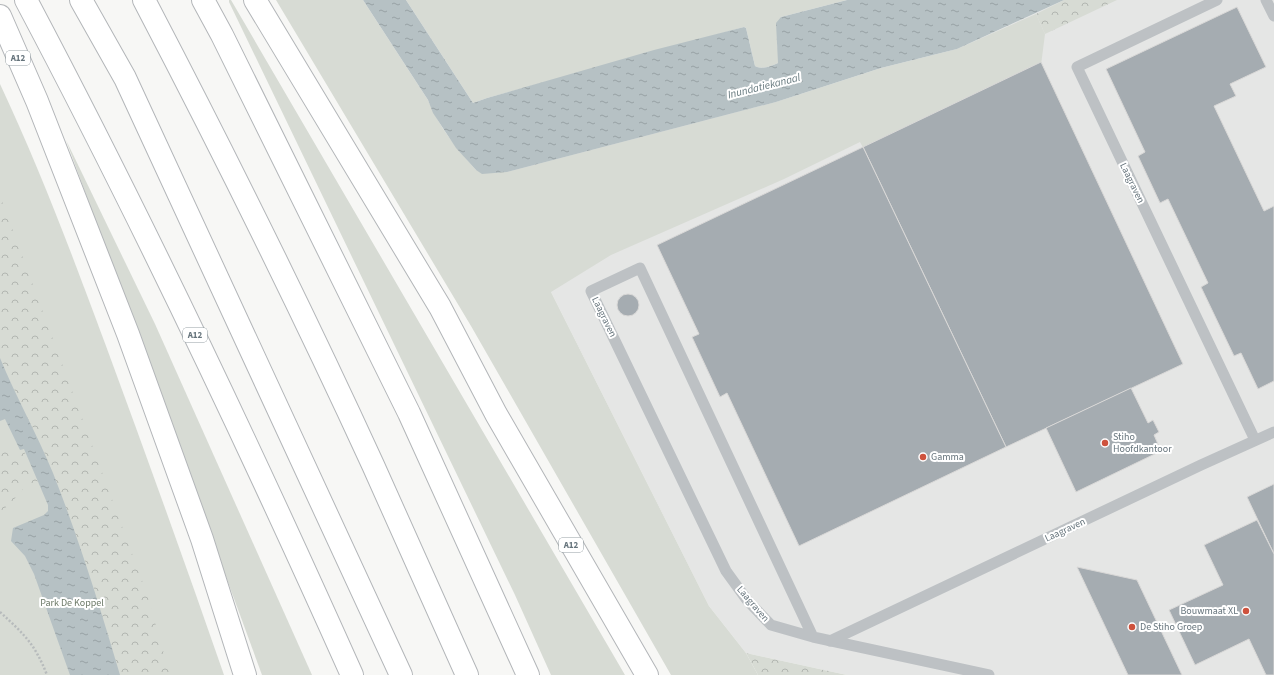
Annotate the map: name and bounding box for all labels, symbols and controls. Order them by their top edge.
road number: A12 [6,51,30,65]
water label: Inundatiekanaal [726,70,802,102]
street label: Laagraven [1116,160,1148,206]
street label: Laagraven [588,294,620,340]
road number: A12 [183,328,207,342]
place label: Stiho Hoofdkantoor [1113,430,1172,456]
marker: Stiho Hoofdkantoor [1100,438,1110,448]
place label: Gamma [931,450,964,464]
marker: Gamma [918,452,928,462]
street label: Laagraven [1042,515,1088,545]
road number: A12 [559,538,583,552]
street label: Laagraven [734,583,772,625]
park label: Park De Koppel [40,596,104,610]
place label: Bouwmaat XL [1180,604,1238,618]
marker: Bouwmaat XL [1241,606,1251,616]
place label: De Stiho Groep [1140,620,1203,634]
marker: De Stiho Groep [1127,622,1137,632]

